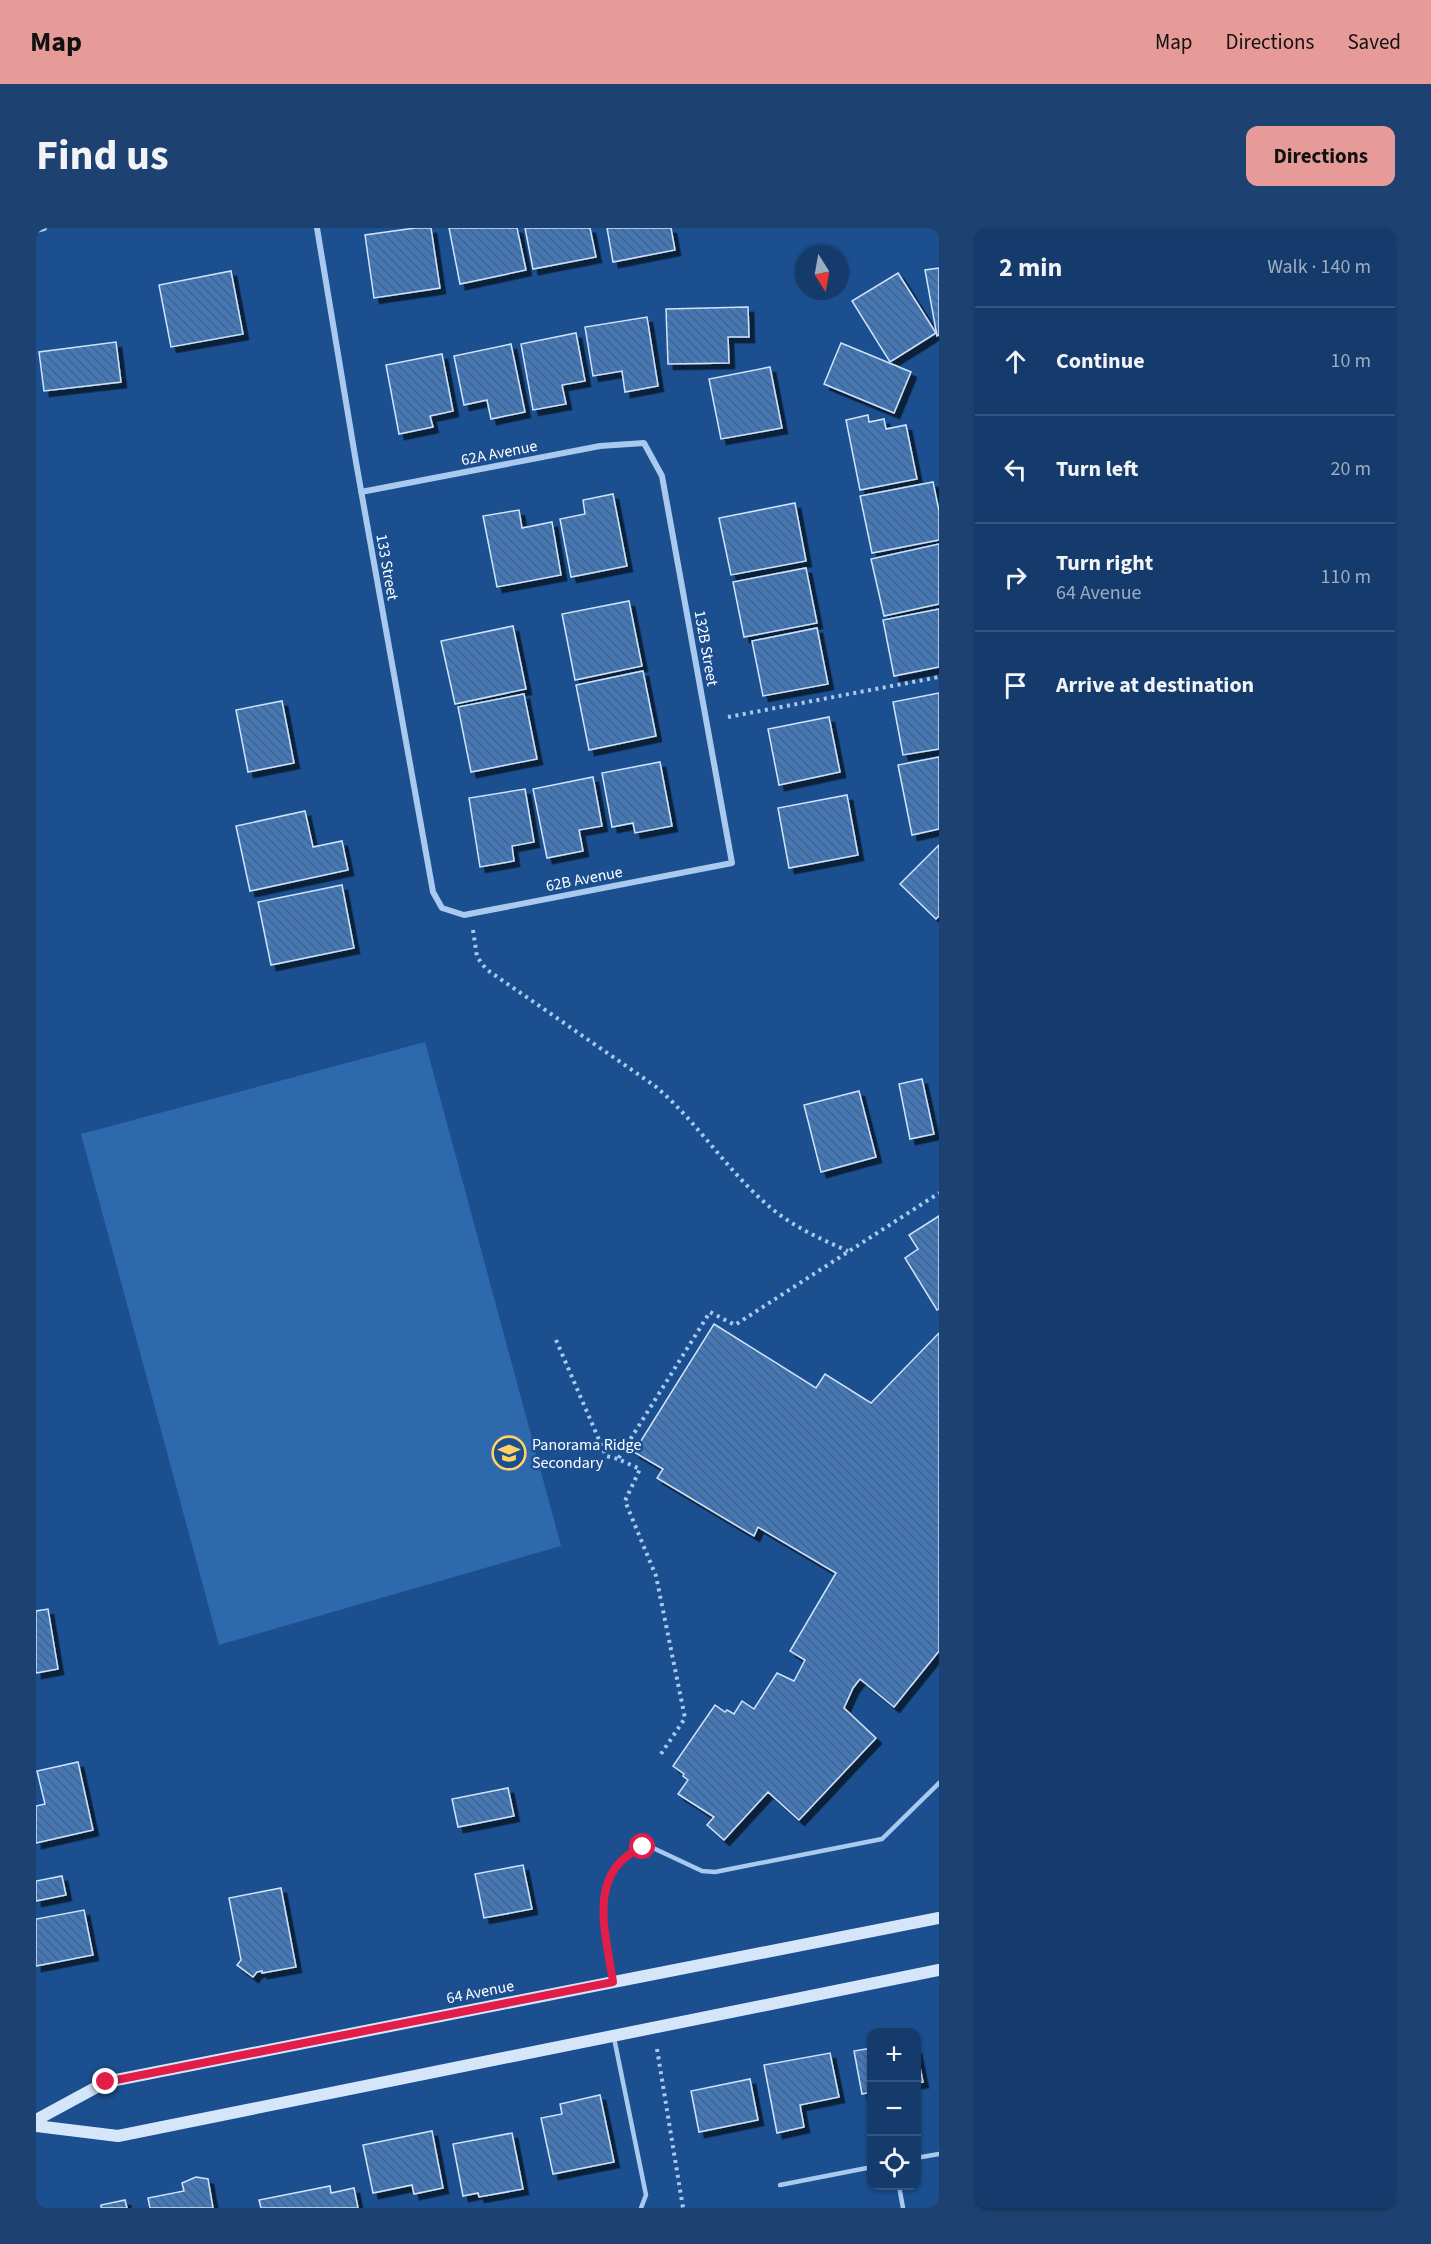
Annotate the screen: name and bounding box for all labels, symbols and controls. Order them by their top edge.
text: Map [30,22,82,62]
text: Map [1155,27,1193,57]
text: Directions [1226,27,1314,57]
text: Saved [1347,27,1401,57]
text: Find us [36,126,169,186]
button: Directions [1246,126,1395,186]
north arrow [795,246,849,300]
text: 2 min [999,249,1062,286]
text: Walk · 140 m [1267,253,1371,281]
icon: ahead [999,345,1032,378]
text: Continue [1056,345,1145,377]
text: 10 m [1331,347,1371,375]
street label: 62A Avenue [459,435,539,471]
icon: left [999,453,1032,486]
text: Turn left [1056,453,1138,485]
text: 20 m [1331,455,1371,483]
street label: 133 Street [370,532,404,603]
text: Turn right [1056,547,1153,579]
icon: right [999,561,1032,594]
text: 110 m [1321,563,1371,591]
text: 64 Avenue [1056,579,1142,607]
street label: 132B Street [689,609,724,688]
icon: arrive [999,669,1032,702]
text: Arrive at destination [1056,669,1254,701]
street label: 62B Avenue [544,861,625,897]
place label: Panorama Ridge Secondary [532,1434,641,1474]
school or university icon: Panorama Ridge Secondary [491,1435,527,1471]
route start [629,1833,655,1859]
street label: 64 Avenue [445,1975,516,2009]
map controls [867,2028,921,2190]
button: + [867,2028,921,2082]
route end [92,2068,118,2094]
button: − [867,2082,921,2136]
button: locate [867,2136,921,2190]

